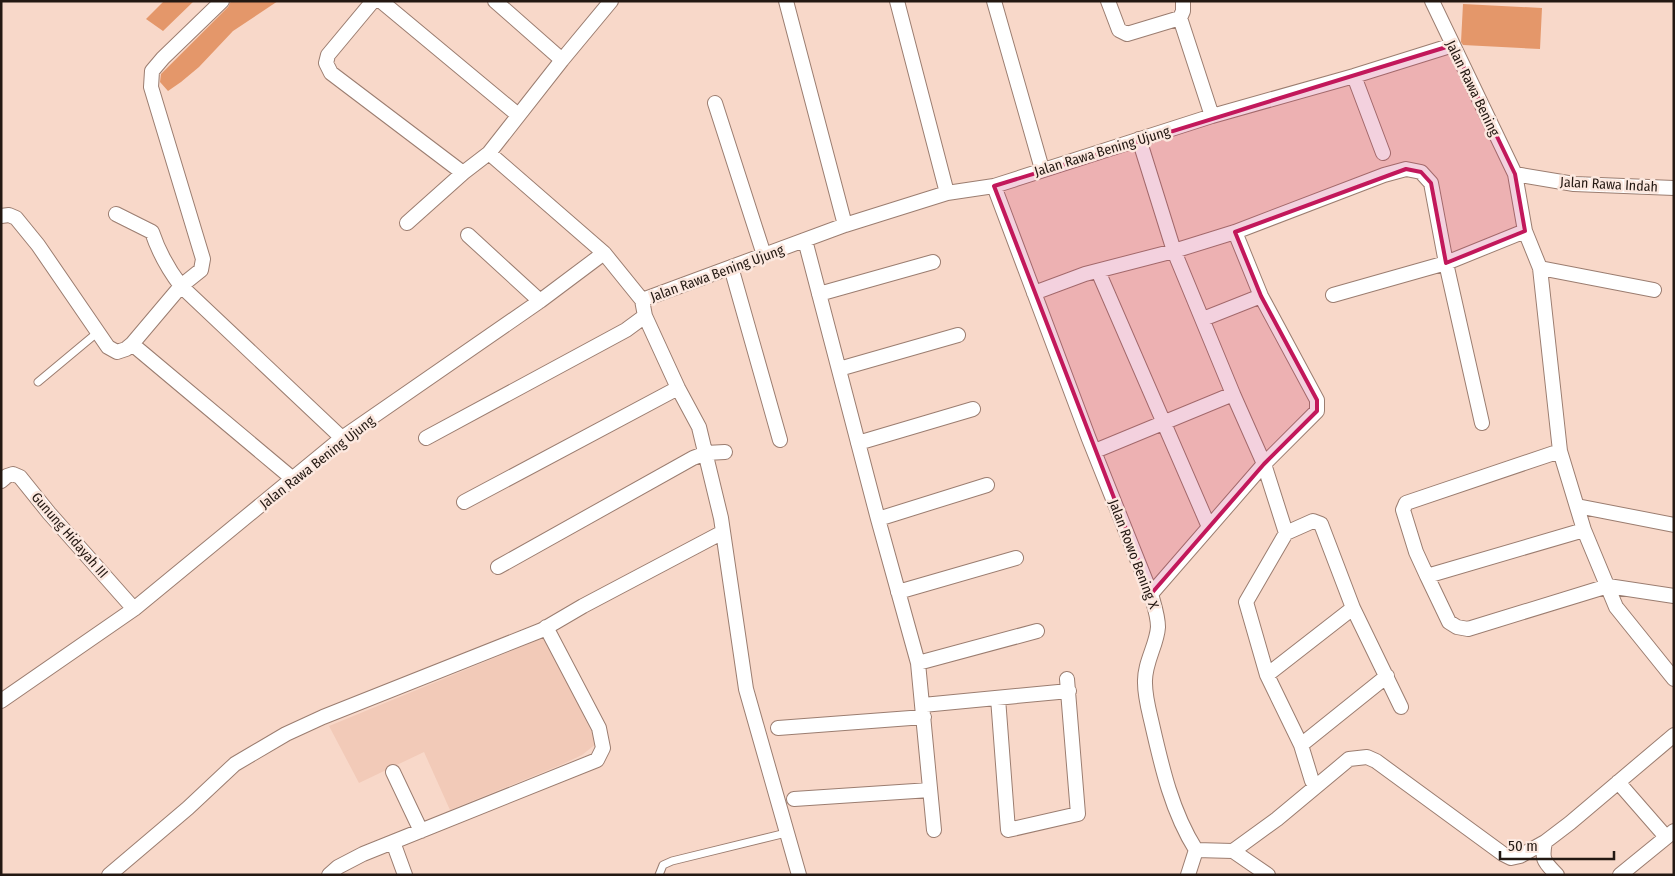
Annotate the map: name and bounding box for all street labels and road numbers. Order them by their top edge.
street label: Jalan Rawa Bening [1442,38,1503,139]
street label: Jalan Rawa Bening Ujung [1032,123,1172,180]
street label: Jalan Rawa Indah [1560,173,1658,196]
street label: Jalan Rawa Bening Ujung [648,241,787,306]
street label: Jalan Rawa Bening Ujung [257,412,378,512]
street label: Gunung Hidayah III [28,489,111,582]
street label: Jalan Rowo Bening X [1105,497,1162,611]

